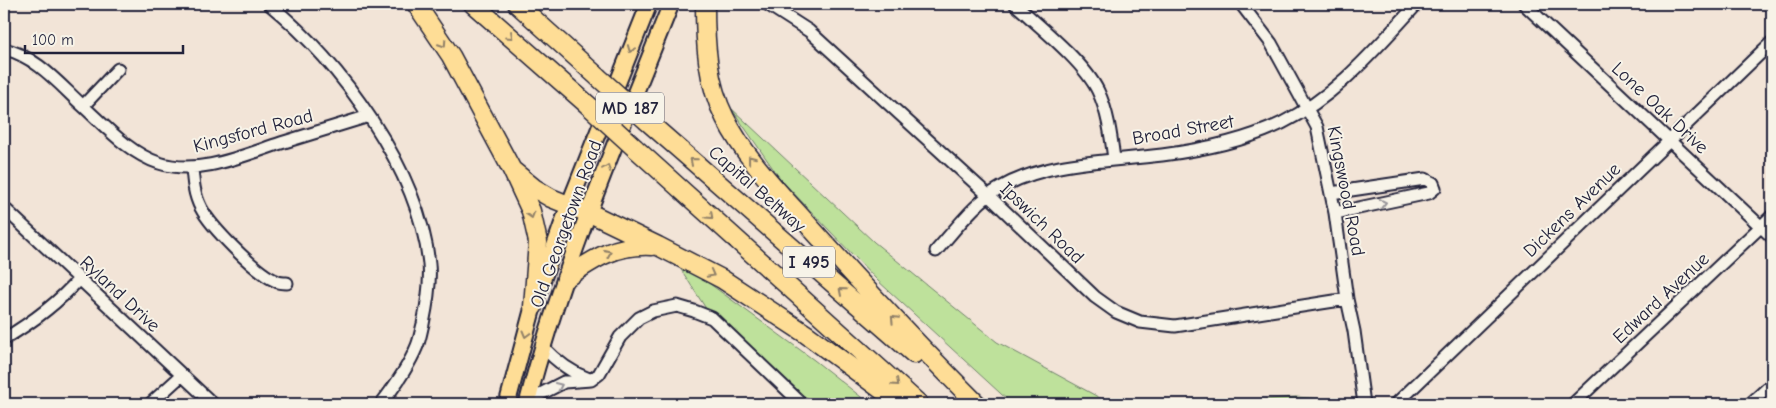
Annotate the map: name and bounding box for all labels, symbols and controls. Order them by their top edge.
scale bar [25,22,182,54]
one-way arrow [504,30,513,39]
text: 100 m [32,31,74,49]
one-way arrow [437,38,446,48]
one-way arrow [627,44,637,53]
street label: Lone Oak Drive [1607,58,1713,158]
road number: MD 187 [596,92,664,124]
street label: Kingsford Road [191,104,315,158]
street label: Broad Street [1130,110,1236,150]
street label: Kingswood Road [1323,124,1369,258]
street label: Old Georgetown Road [525,137,607,311]
street label: Capital Beltway [704,141,810,237]
one-way arrow [748,155,757,165]
one-way arrow [690,158,699,167]
street label: Dickens Avenue [1519,158,1625,262]
one-way arrow [601,164,611,172]
street label: Ipswich Road [996,178,1088,268]
one-way arrow [1378,198,1387,209]
one-way arrow [526,210,536,218]
one-way arrow [705,210,714,219]
road number: I 495 [783,246,835,278]
street label: Edward Avenue [1608,248,1714,348]
one-way arrow [603,249,612,259]
street label: Ryland Drive [75,251,165,337]
one-way arrow [706,268,715,278]
one-way arrow [838,288,847,297]
one-way arrow [891,316,900,325]
one-way arrow [521,329,531,337]
one-way arrow [890,377,899,386]
one-way arrow [553,382,562,392]

